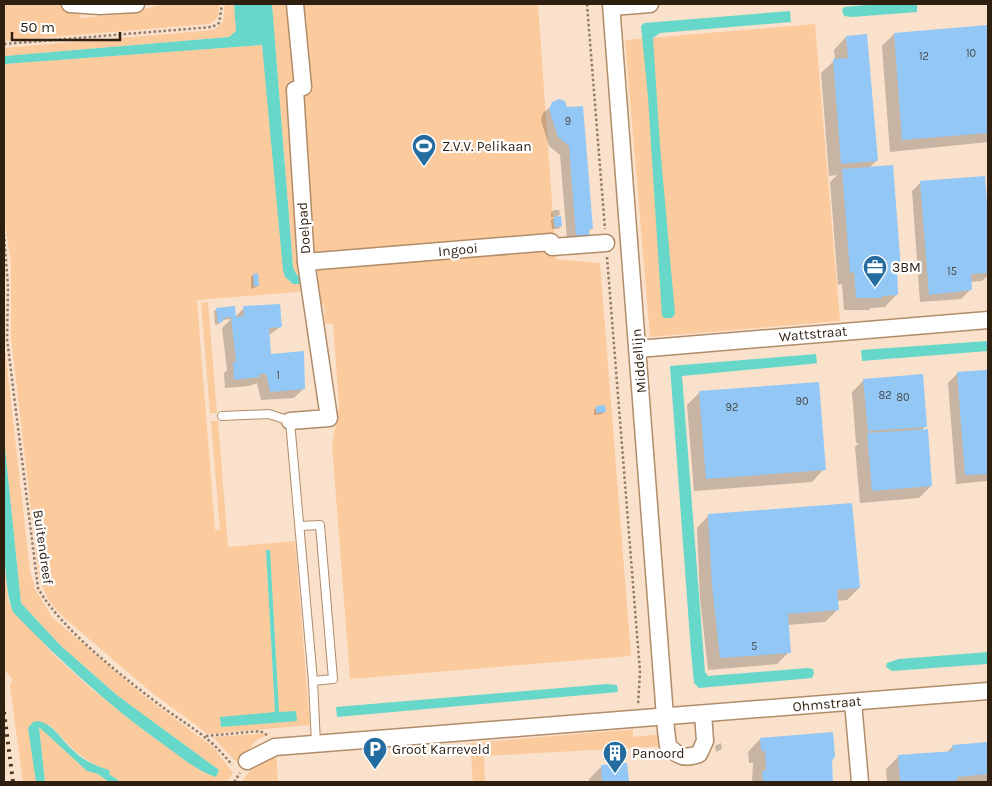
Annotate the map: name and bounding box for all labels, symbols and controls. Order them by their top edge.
scale bar [12,10,120,42]
text: 50 m [20,18,55,36]
house number: 10 [966,47,976,60]
house number: 12 [919,50,929,63]
house number: 9 [565,115,571,128]
sports icon: Z.V.V. Pelikaan [411,133,437,167]
place label: Z.V.V. Pelikaan [442,138,532,155]
street label: Doelpad [294,201,314,255]
street label: Ingooi [437,240,479,260]
office icon: 3BM [862,254,888,288]
place label: 3BM [892,259,921,276]
house number: 15 [947,265,957,278]
street label: Wattstraat [778,323,848,345]
street label: Middellijn [628,328,650,394]
house number: 1 [276,369,280,382]
house number: 82 [878,389,892,402]
house number: 80 [896,391,910,404]
house number: 90 [796,395,808,408]
house number: 92 [726,401,738,414]
street label: Buitendreef [29,509,57,585]
house number: 5 [751,640,757,653]
street label: Ohmstraat [792,693,862,715]
parking icon: Groot Karreveld [362,736,388,770]
building icon: Panoord [602,740,628,774]
place label: Groot Karreveld [392,741,490,758]
place label: Panoord [632,745,685,762]

